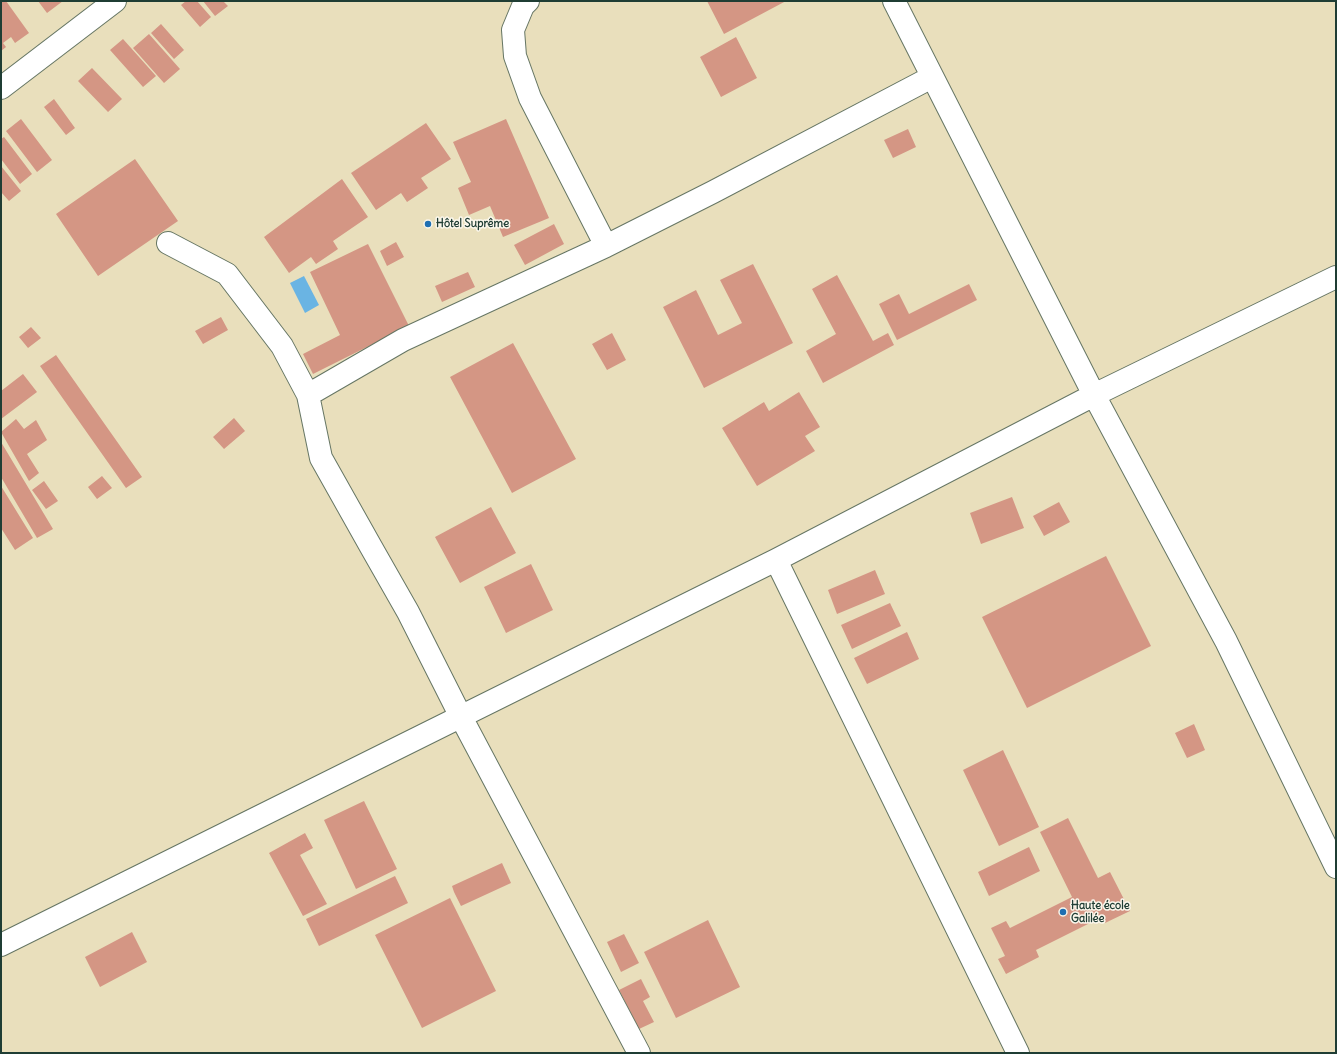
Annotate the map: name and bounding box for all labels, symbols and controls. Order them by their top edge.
place label: Hôtel Suprême [436,217,509,231]
marker: Hôtel Suprême [423,219,433,229]
place label: Haute école Galilée [1071,899,1130,925]
marker: Haute école Galilée [1058,907,1068,917]

